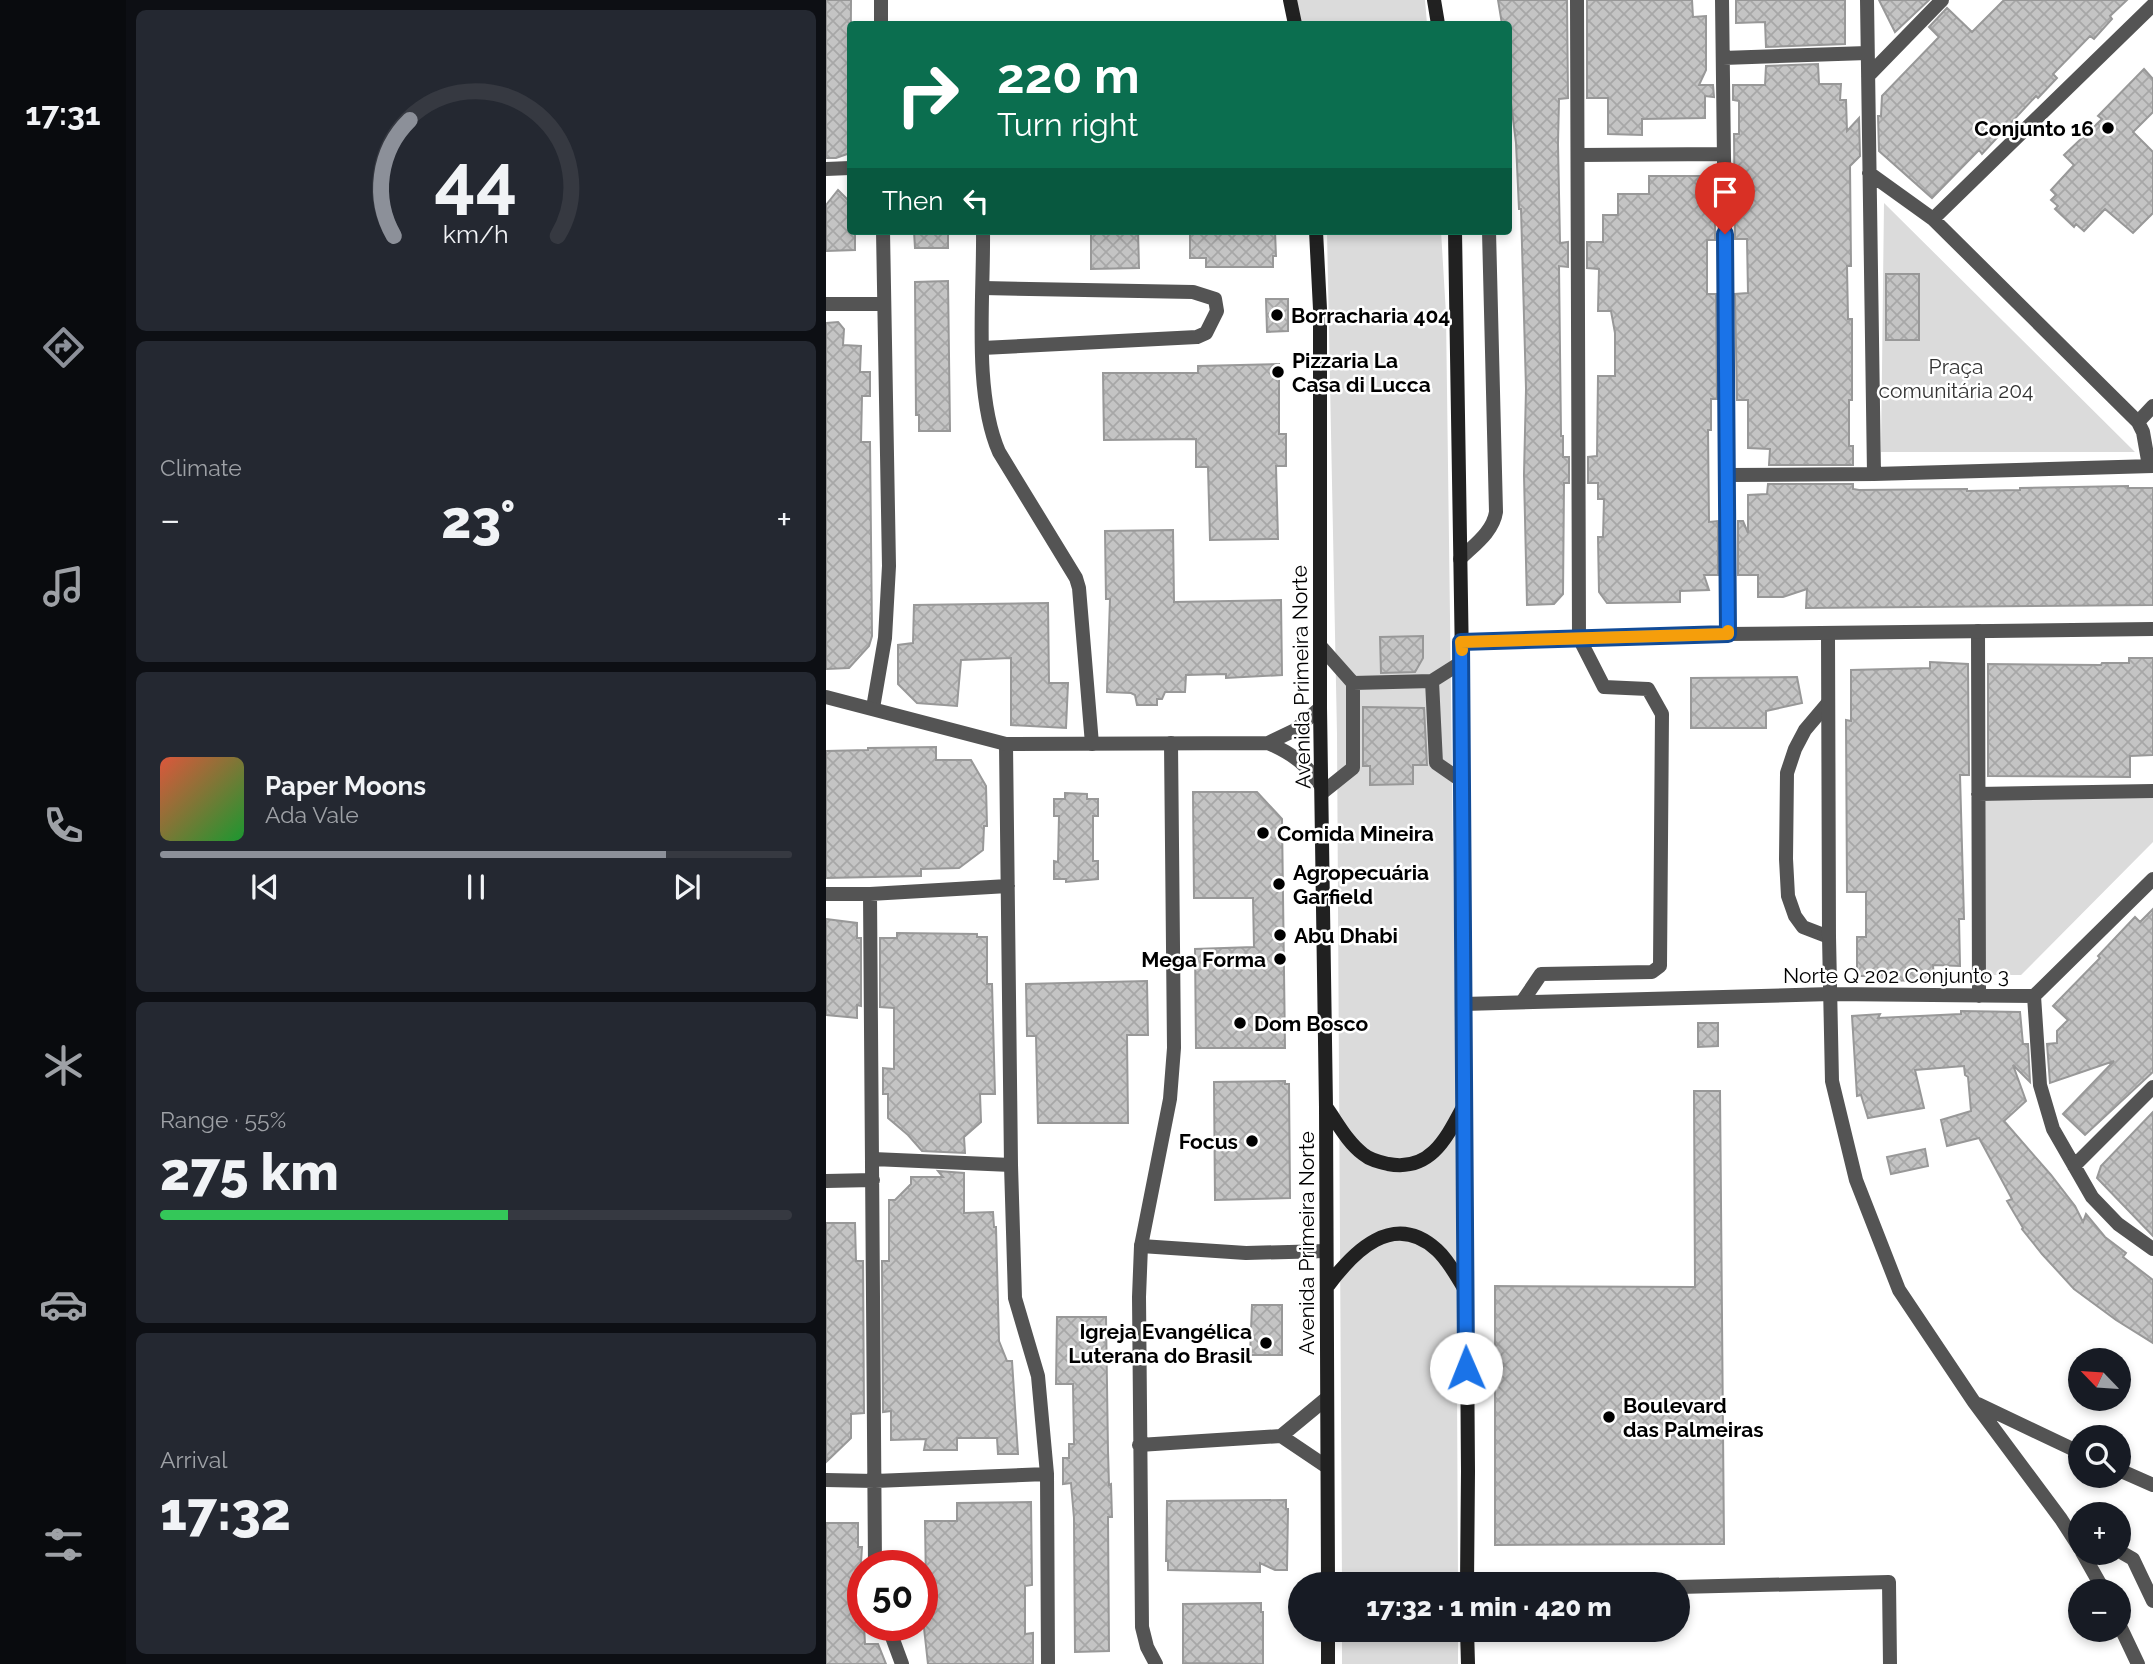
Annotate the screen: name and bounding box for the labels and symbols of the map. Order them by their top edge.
place label: Conjunto 16 [1974,116,2094,141]
marker: Conjunto 16 [2100,120,2116,136]
pin [1695,162,1755,234]
place label: Borracharia 404 [1291,303,1450,328]
marker: Borracharia 404 [1269,307,1285,323]
place label: Pizzaria La Casa di Lucca [1292,348,1431,397]
park label: Praça comunitária 204 [1878,354,2034,403]
marker: Pizzaria La Casa di Lucca [1270,364,1286,380]
street label: Avenida Primeira Norte [1287,565,1315,789]
place label: Comida Mineira [1277,821,1434,846]
marker: Comida Mineira [1255,825,1271,841]
place label: Agropecuária Garfield [1293,860,1429,909]
marker: Agropecuária Garfield [1271,876,1287,892]
place label: Abu Dhabi [1294,923,1398,948]
marker: Abu Dhabi [1272,927,1288,943]
place label: Mega Forma [1141,947,1266,972]
marker: Mega Forma [1272,951,1288,967]
street label: Norte Q 202 Conjunto 3 [1783,963,2009,988]
place label: Dom Bosco [1254,1011,1368,1036]
marker: Dom Bosco [1232,1015,1248,1031]
place label: Focus [1179,1129,1238,1154]
street label: Avenida Primeira Norte [1294,1131,1319,1355]
marker: Focus [1244,1133,1260,1149]
place label: Igreja Evangélica Luterana do Brasil [1068,1319,1252,1368]
position arrow [1429,1331,1503,1405]
marker: Igreja Evangélica Luterana do Brasil [1258,1335,1274,1351]
north arrow [2068,1348,2132,1410]
place label: Boulevard das Palmeiras [1623,1393,1764,1442]
marker: Boulevard das Palmeiras [1601,1409,1617,1425]
speed limit sign: 50 [847,1550,938,1641]

